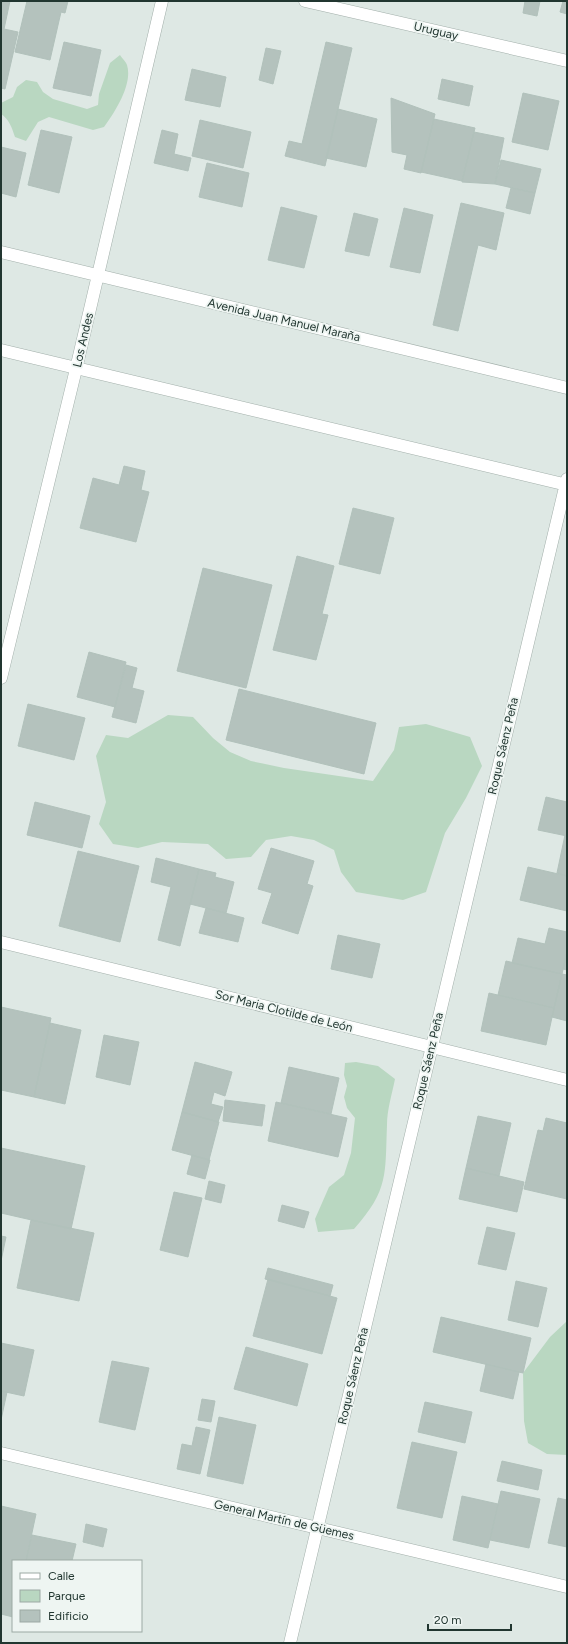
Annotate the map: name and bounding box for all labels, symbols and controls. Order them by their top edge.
street label: Uruguay [412,19,460,43]
street label: Avenida Juan Manuel Maraña [206,296,362,344]
street label: Los Andes [70,311,96,369]
street label: Roque Sáenz Peña [485,696,521,796]
street label: Sor Maria Clotilde de León [214,987,355,1035]
street label: Roque Sáenz Peña [410,1011,446,1111]
street label: Roque Sáenz Peña [335,1326,371,1426]
street label: General Martín de Güemes [213,1497,356,1543]
legend [12,1560,142,1632]
text: Calle [48,1569,75,1583]
text: Parque [48,1589,86,1603]
scale bar [428,1606,511,1632]
text: Edificio [48,1609,88,1623]
text: 20 m [434,1613,462,1627]

